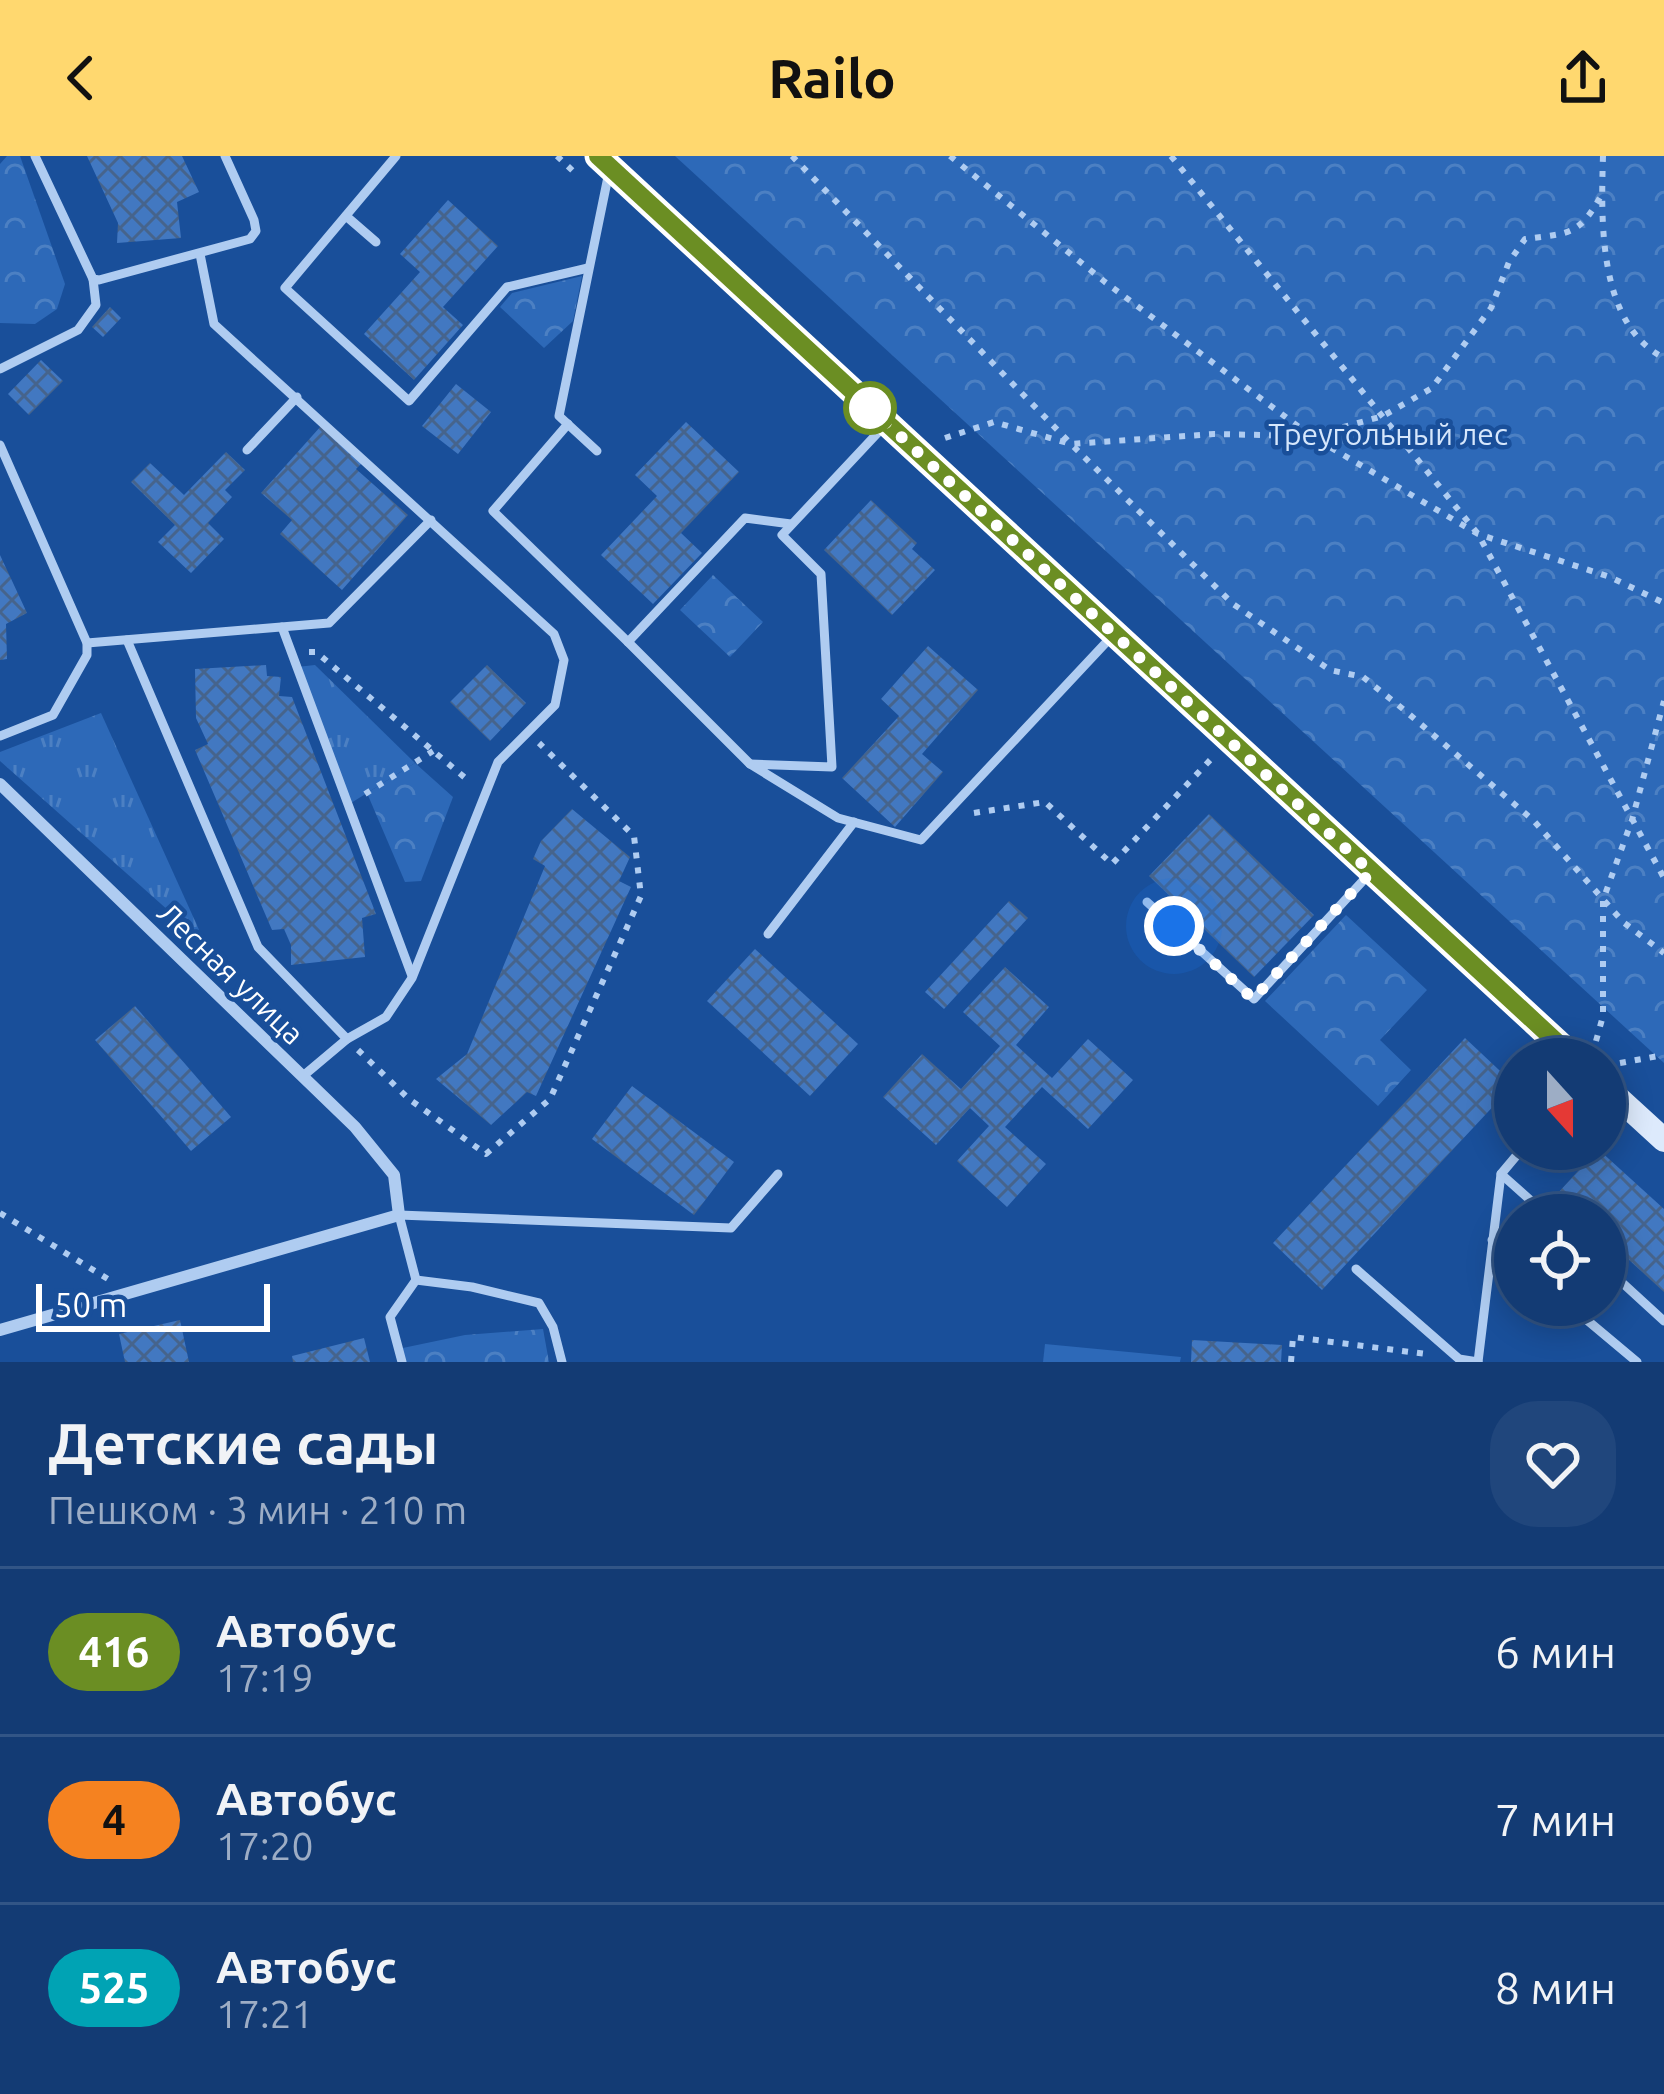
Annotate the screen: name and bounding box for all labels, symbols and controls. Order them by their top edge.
icon: back [48,45,114,111]
icon: share [1550,45,1616,111]
text: Railo [768,48,896,108]
unlabelled marker [845,383,895,433]
park label: Треугольный лес [1268,417,1508,451]
street label: Лесная улица [151,895,311,1051]
your location [1144,896,1204,956]
north arrow [1494,1038,1626,1170]
map controls [1494,1038,1626,1326]
button: locate [1494,1194,1626,1326]
scale bar [36,1278,270,1331]
text: 50 m [54,1286,127,1323]
button: heart [1490,1401,1616,1527]
text: Детские сады [48,1411,438,1475]
text: Пешком · 3 мин · 210 m [48,1488,467,1531]
text: Автобус [216,1605,397,1656]
text: 6 мин [1495,1626,1616,1677]
text: 416 [78,1628,150,1675]
text: 17:19 [216,1656,314,1699]
text: Автобус [216,1773,397,1824]
text: 7 мин [1495,1794,1616,1845]
text: 4 [102,1796,126,1843]
text: 17:20 [216,1824,314,1867]
text: Автобус [216,1941,397,1992]
text: 8 мин [1495,1962,1616,2013]
text: 525 [78,1964,150,2011]
text: 17:21 [216,1992,314,2035]

